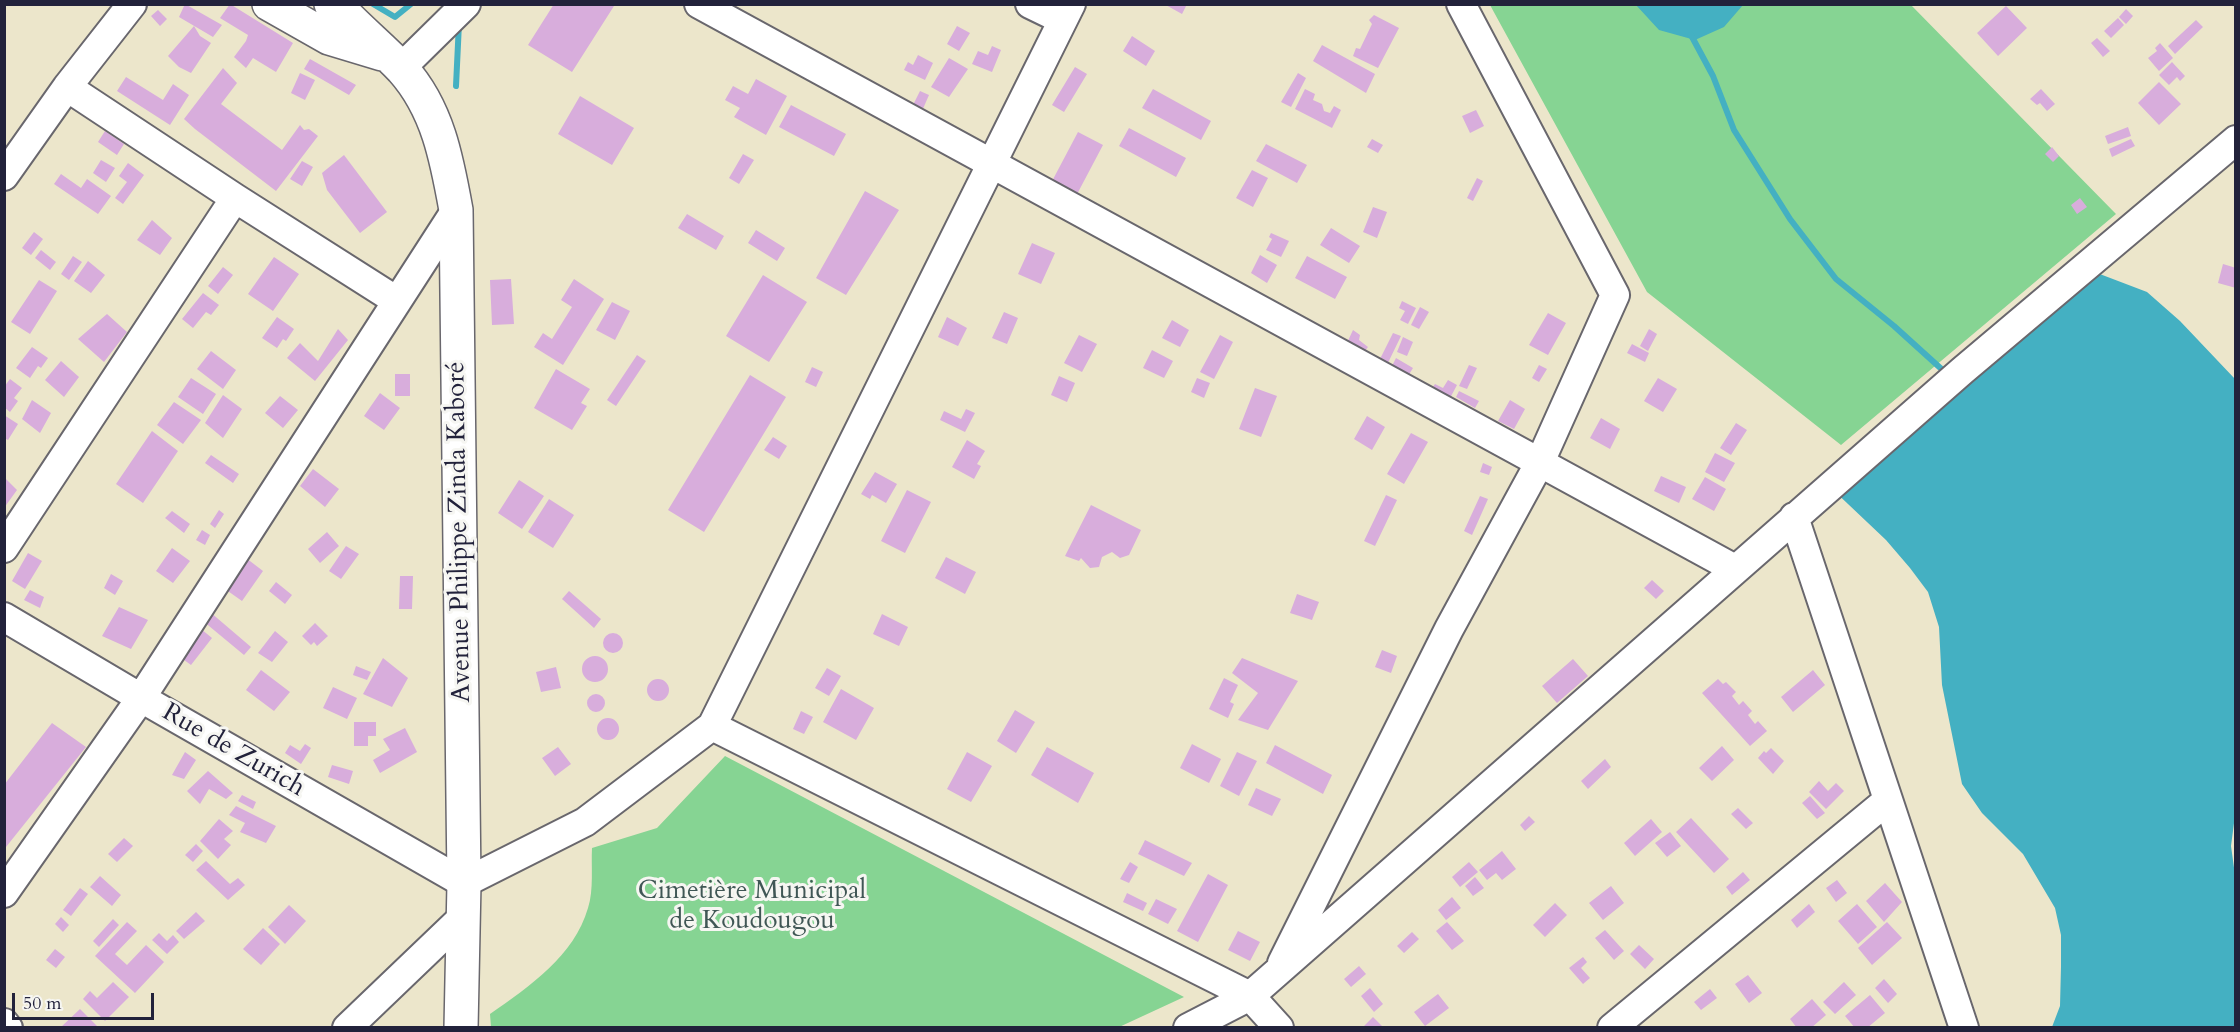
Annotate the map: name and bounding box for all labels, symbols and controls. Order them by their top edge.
street label: Avenue Philippe Zinda Kaboré [441,361,479,703]
street label: Rue de Zurich [156,698,310,804]
park label: Cimetière Municipal de Koudougou [638,876,866,938]
scale bar [15,981,158,1019]
text: 50 m [23,991,62,1016]

